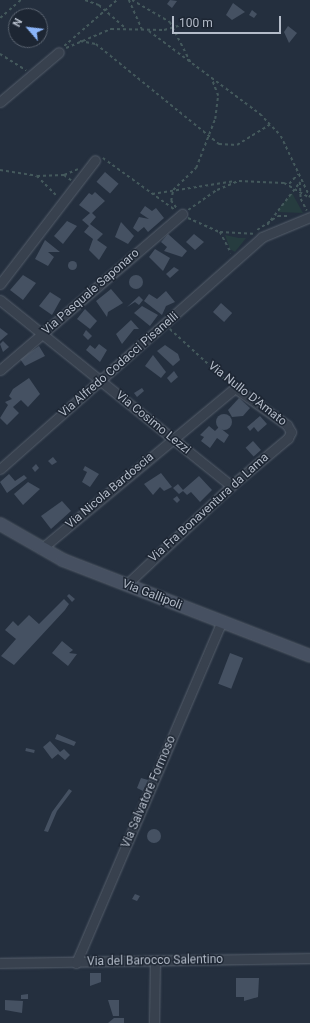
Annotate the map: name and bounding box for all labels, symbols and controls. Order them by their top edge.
north arrow [8,8,48,48]
scale bar [174,8,283,34]
text: N [10,16,25,29]
text: 100 m [179,16,213,30]
street label: Via Pasquale Saponaro [40,246,142,338]
street label: Via Alfredo Codacci Pisanelli [56,309,182,421]
street label: Via Nullo D'Amato [205,359,289,429]
street label: Via Cosimo Lezzi [113,389,193,457]
street label: Via Nicola Bardoscia [63,450,157,532]
street label: Via Fra Bonaventura da Lama [146,450,272,566]
street label: Via Gallipoli [120,577,184,613]
street label: Via Salvatore Formoso [119,734,179,850]
street label: Via del Barocco Salentino [87,953,223,969]

